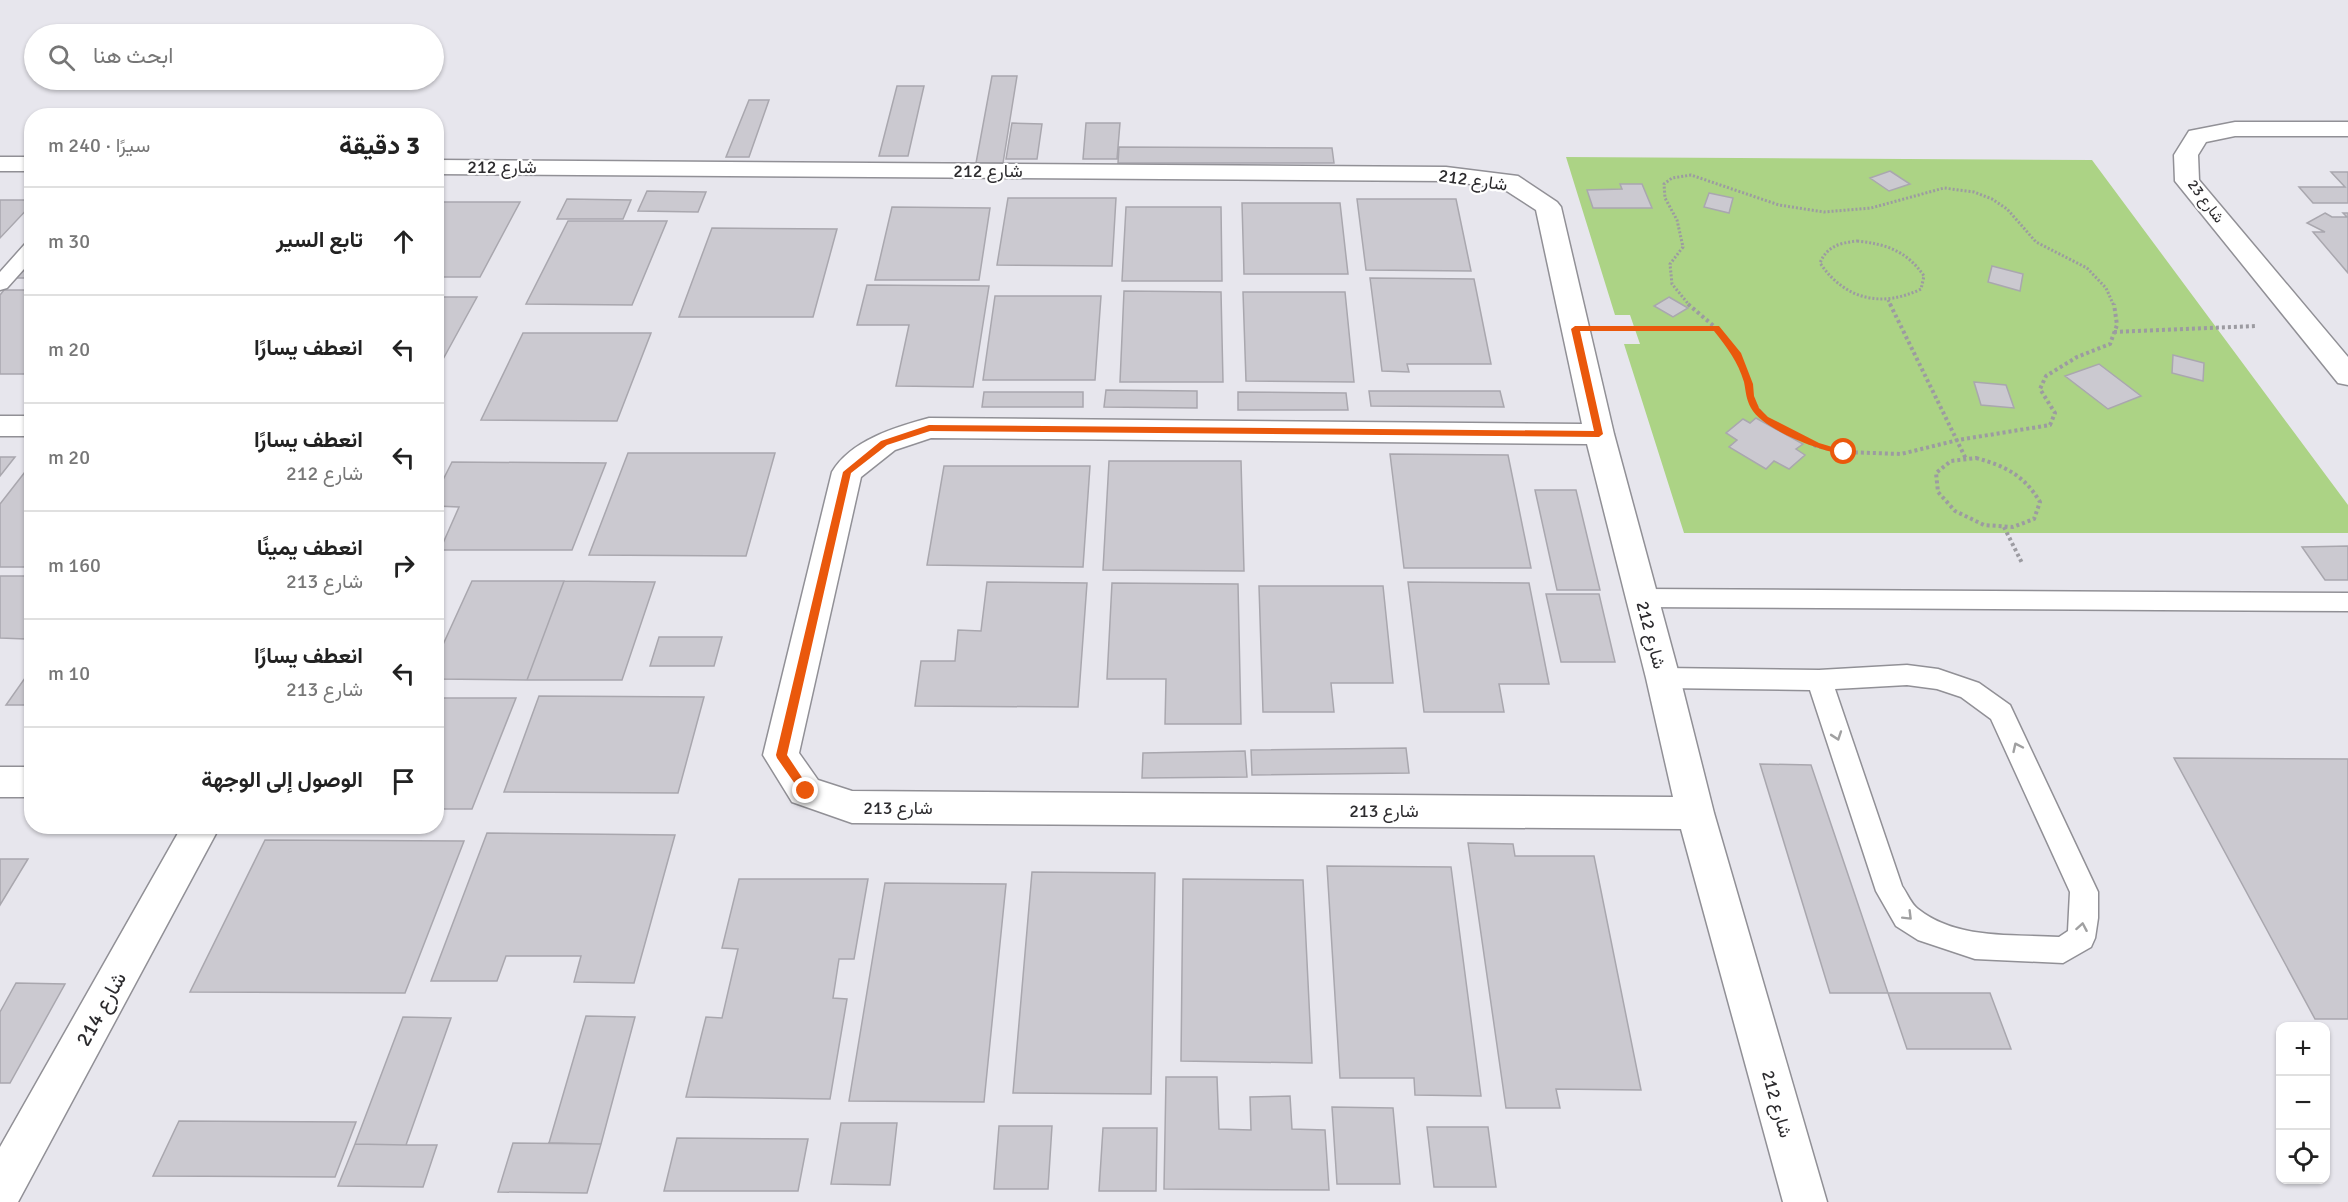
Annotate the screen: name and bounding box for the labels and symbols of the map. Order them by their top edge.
street label: شارع 212 [467,156,537,179]
street label: شارع 212 [953,160,1023,183]
street label: شارع 212 [1437,164,1509,197]
street label: شارع 23 [2182,176,2228,228]
route start [1830,438,1856,464]
street label: شارع 212 [1630,599,1671,672]
one-way arrow [1830,730,1843,741]
one-way arrow [2013,742,2025,753]
route end [792,777,818,803]
street label: شارع 213 [863,797,933,820]
street label: شارع 213 [1349,800,1419,823]
one-way arrow [1901,909,1912,919]
one-way arrow [2076,923,2088,932]
street label: شارع 214 [70,967,133,1051]
street label: شارع 212 [1756,1068,1797,1141]

